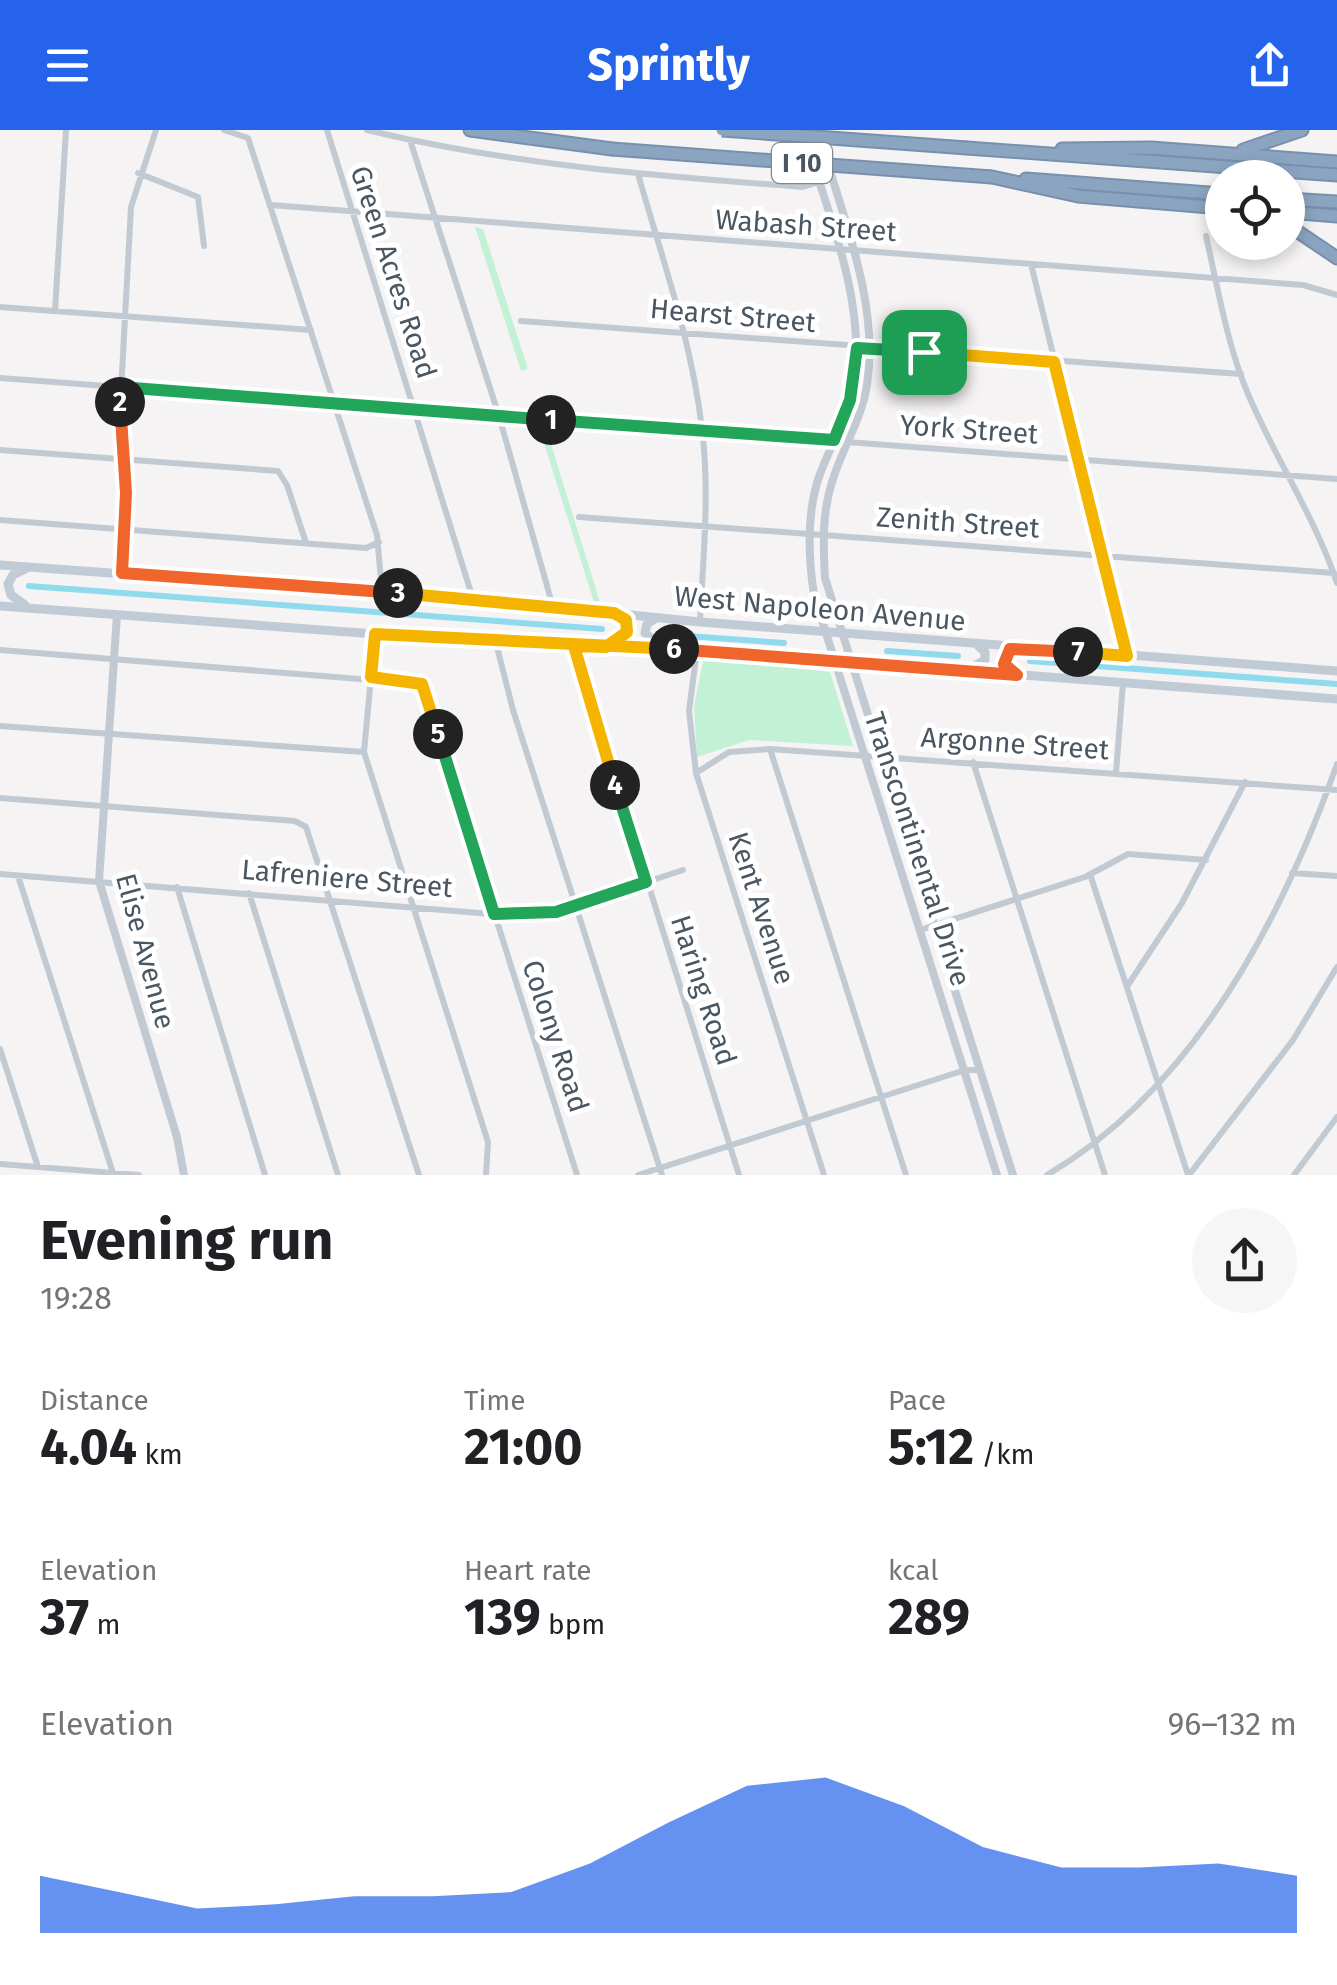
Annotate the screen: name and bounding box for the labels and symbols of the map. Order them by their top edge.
road number: I 10 [772,143,832,183]
street label: Green Acres Road [344,162,443,383]
street label: Wabash Street [714,203,899,248]
street label: Hearst Street [649,292,818,339]
pin [882,310,967,395]
pin: 2 [95,377,145,427]
pin: 1 [526,395,576,445]
street label: York Street [899,408,1040,451]
street label: Zenith Street [875,500,1042,545]
pin: 3 [373,568,423,618]
street label: West Napoleon Avenue [673,579,967,638]
pin: 6 [649,624,699,674]
pin: 7 [1053,627,1103,677]
street label: Transcontinental Drive [858,708,977,990]
pin: 5 [413,709,463,759]
street label: Argonne Street [920,720,1111,767]
pin: 4 [590,760,640,810]
street label: Kent Avenue [721,828,802,988]
street label: Lafreniere Street [240,853,455,904]
street label: Elise Avenue [109,870,182,1032]
street label: Haring Road [664,911,743,1069]
street label: Colony Road [515,956,596,1116]

